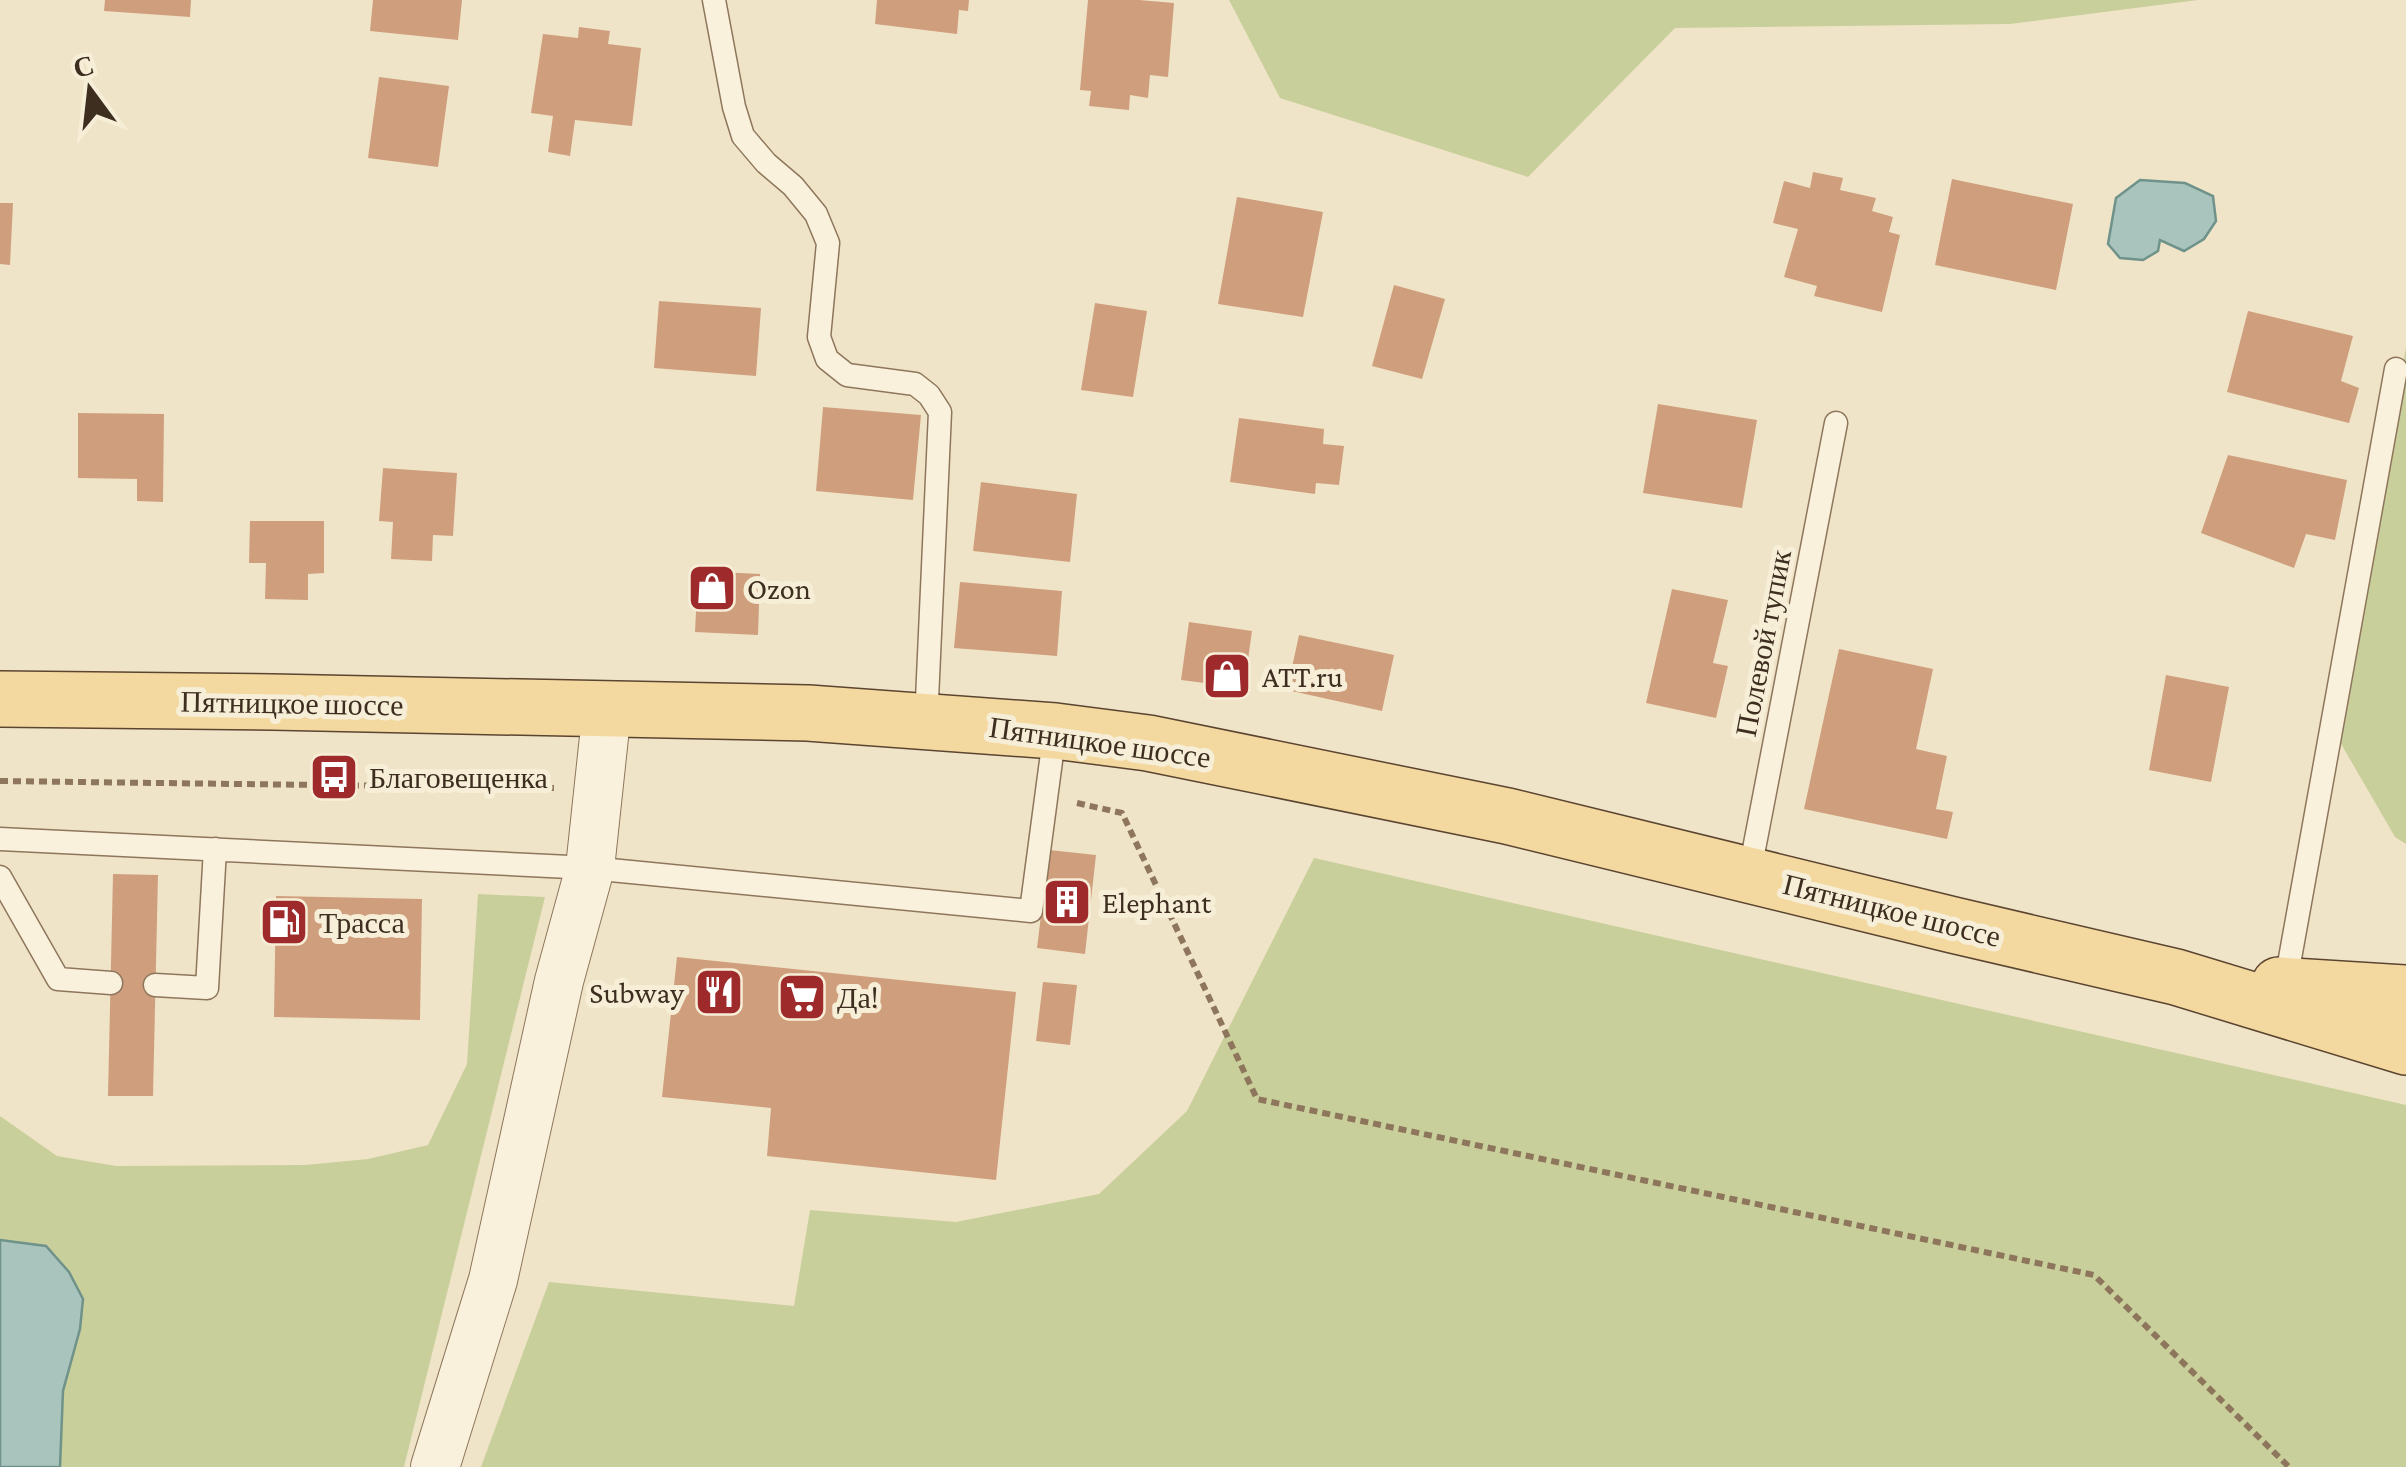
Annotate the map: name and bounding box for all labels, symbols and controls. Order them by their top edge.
north arrow [40,40,140,140]
text: С [70,49,97,84]
street label: Полевой тупик [1729,546,1797,739]
shop icon: Ozon [686,562,738,614]
place label: Ozon [747,572,811,605]
shop icon: ATT.ru [1201,650,1253,702]
place label: ATT.ru [1262,660,1343,693]
street label: Пятницкое шоссе [180,685,404,721]
street label: Пятницкое шоссе [987,710,1213,774]
bus stop icon: Благовещенка [308,751,360,803]
place label: Благовещенка [369,761,548,794]
street label: Пятницкое шоссе [1780,867,2004,953]
building icon: Elephant [1041,876,1093,928]
place label: Elephant [1102,886,1212,920]
fuel station icon: Трасса [258,896,310,948]
place label: Трасса [319,906,405,939]
restaurant icon: Subway [693,966,745,1018]
supermarket icon: Да! [776,971,828,1023]
place label: Subway [589,976,684,1010]
place label: Да! [837,981,879,1014]

